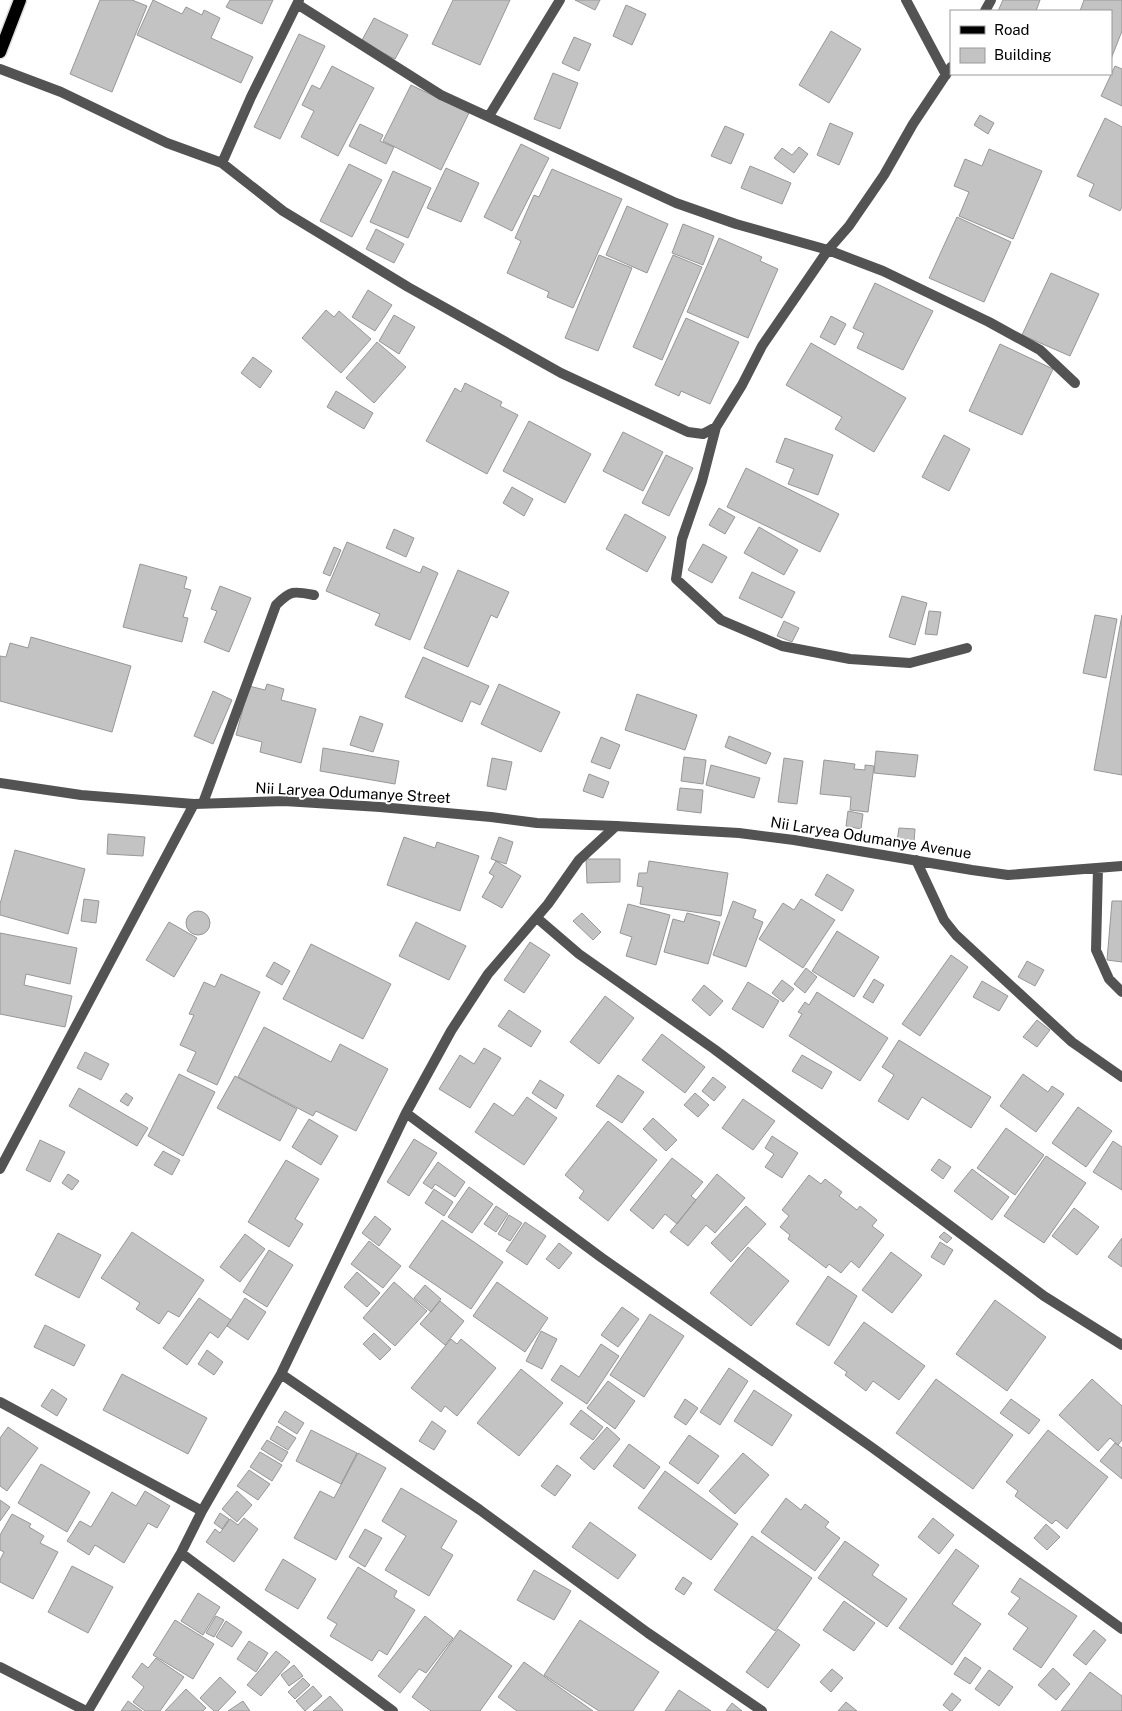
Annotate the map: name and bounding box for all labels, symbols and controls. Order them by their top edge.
legend [950,10,1112,75]
text: Road [994,21,1030,38]
text: Building [994,46,1052,63]
street label: Nii Laryea Odumanye Street [255,779,451,806]
street label: Nii Laryea Odumanye Avenue [769,813,973,862]

